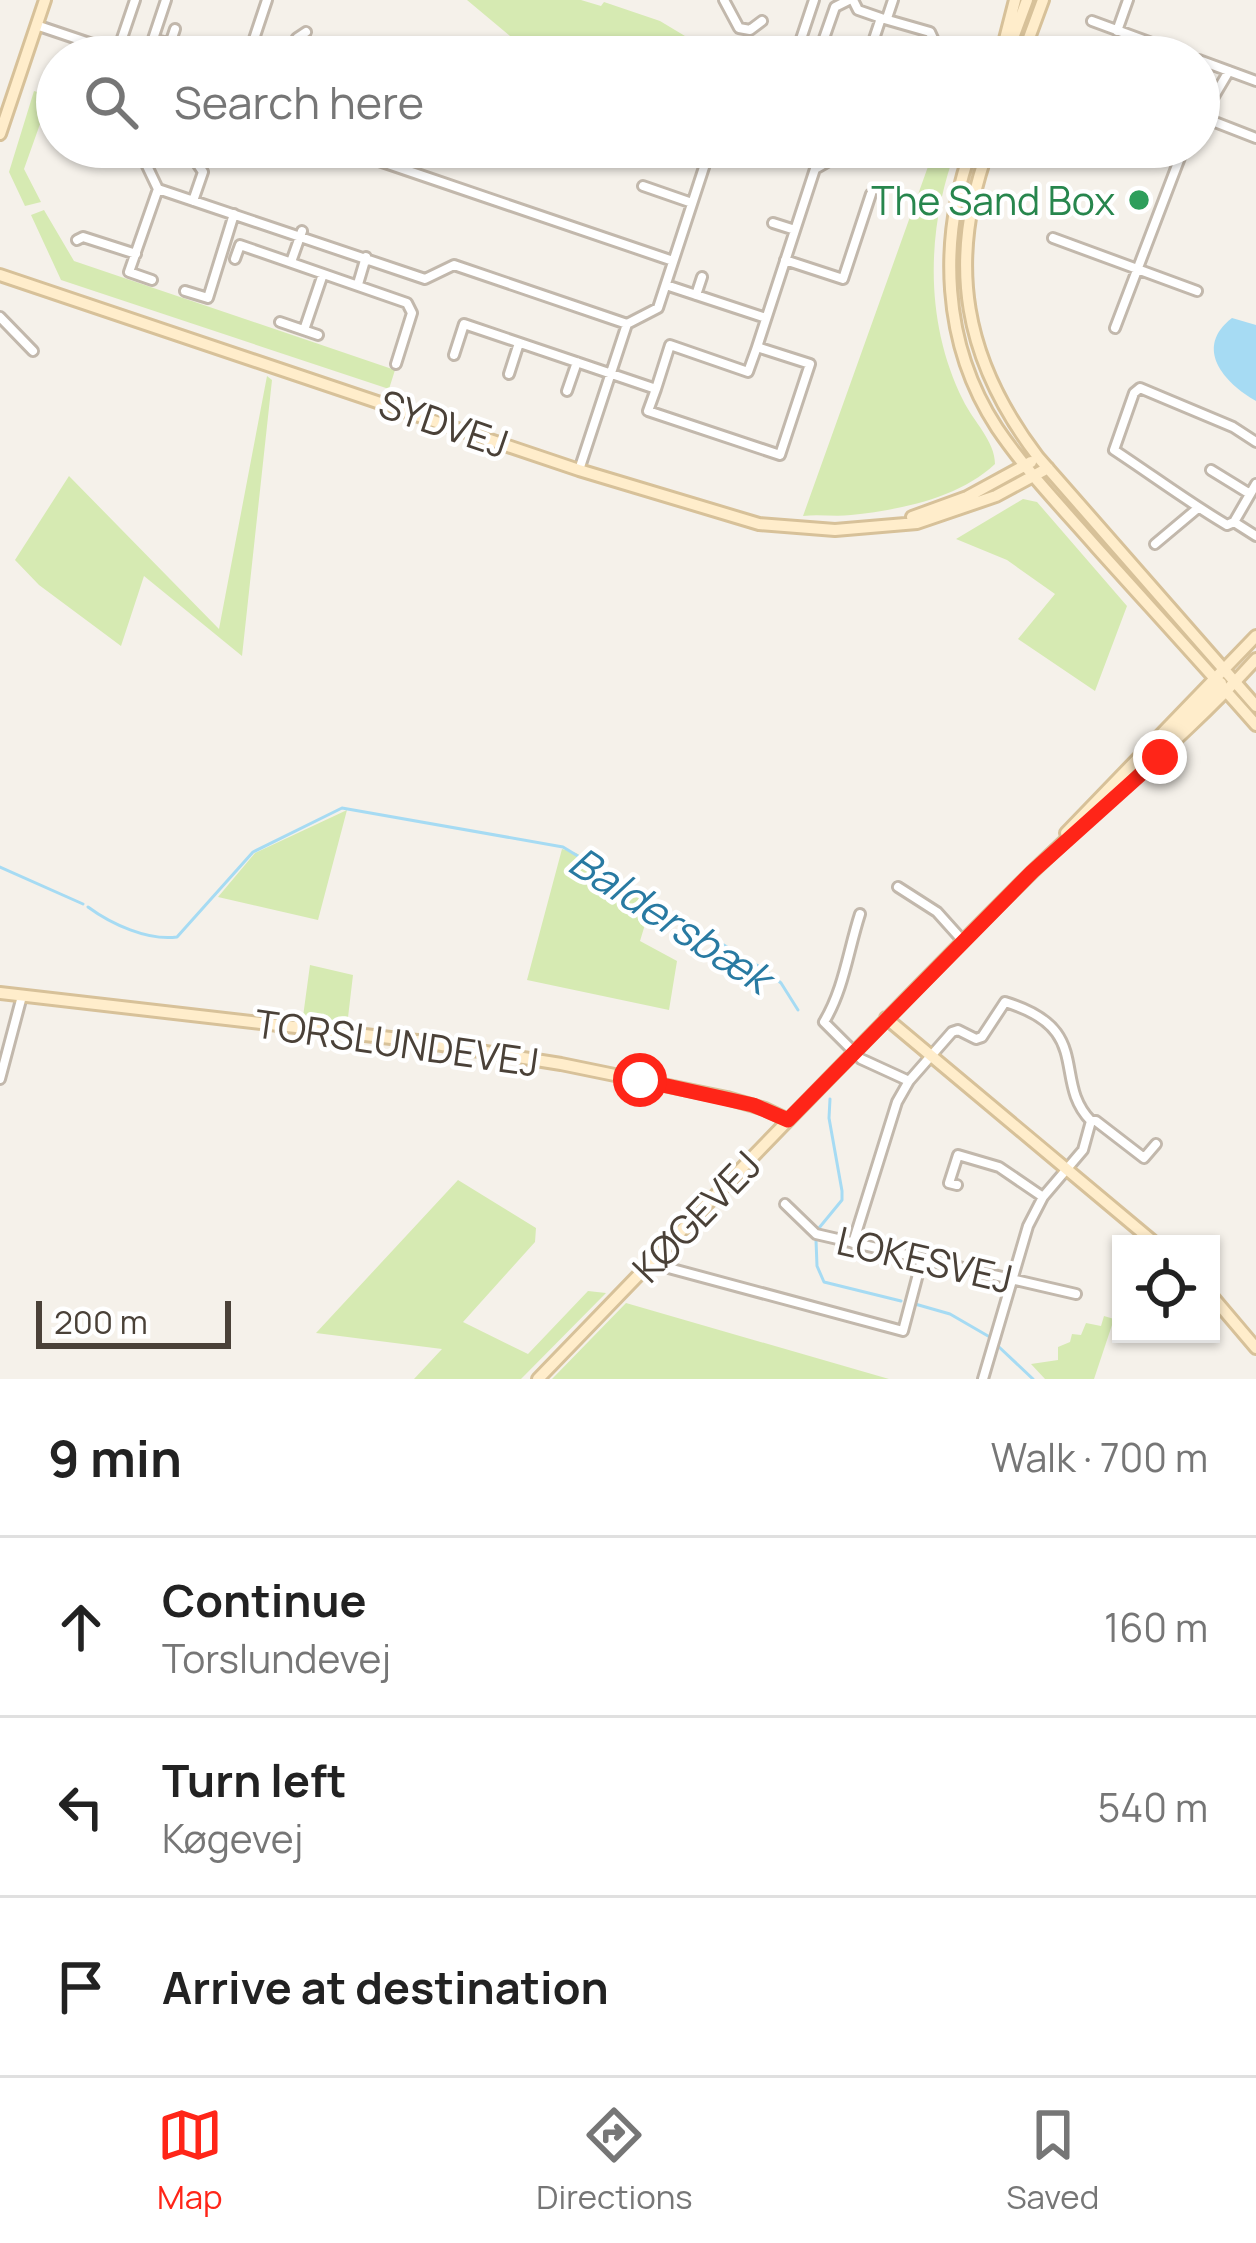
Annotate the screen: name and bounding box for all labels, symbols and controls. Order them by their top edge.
search box [36,36,1220,168]
icon: search [78,69,144,135]
text: Search here [174,71,424,133]
place label: The Sand Box [871,173,1115,227]
marker: The Sand Box [1126,187,1152,213]
street label: SYDVEJ [372,376,516,470]
route end [1133,730,1187,784]
water label: Baldersbæk [559,832,788,1009]
street label: TORSLUNDEVEJ [251,995,543,1089]
route start [613,1053,667,1107]
street label: KØGEVEJ [620,1138,772,1294]
street label: LOKESVEJ [832,1213,1018,1305]
map controls [1112,1235,1220,1343]
button: locate [1112,1235,1220,1343]
scale bar [36,1295,231,1348]
text: 200 m [54,1299,148,1344]
text: 9 min [48,1423,182,1492]
text: Walk · 700 m [991,1430,1208,1484]
text: Continue [162,1569,367,1631]
icon: ahead [48,1594,114,1660]
text: 160 m [1104,1600,1208,1654]
text: Torslundevej [162,1631,391,1685]
text: Turn left [162,1749,347,1811]
icon: left [48,1774,114,1840]
text: 540 m [1098,1780,1208,1834]
text: Køgevej [162,1811,303,1865]
icon: arrive [48,1954,114,2020]
text: Arrive at destination [162,1956,609,2018]
tab: Map [157,2102,223,2219]
tab: Directions [536,2102,693,2219]
tab: Saved [1006,2102,1099,2219]

